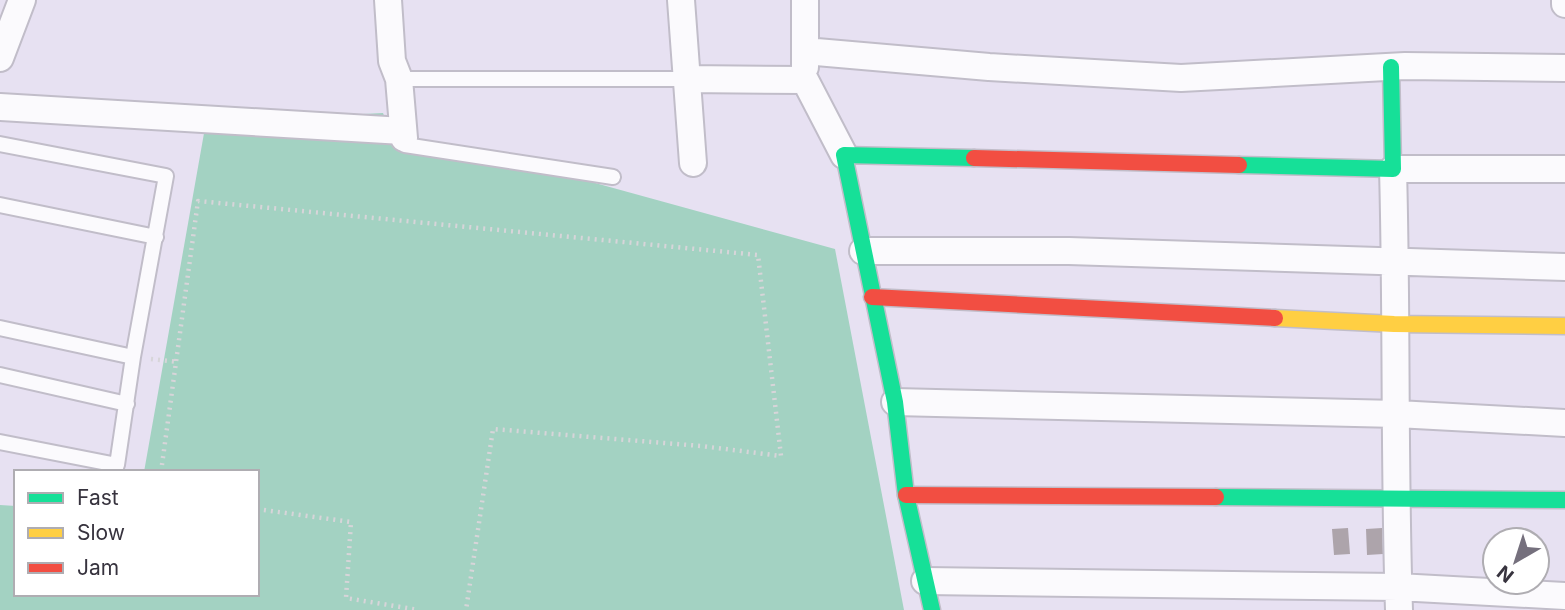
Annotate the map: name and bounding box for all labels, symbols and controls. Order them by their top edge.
legend [14,470,259,596]
text: Fast [77,485,119,510]
text: Slow [77,520,125,545]
north arrow [1481,526,1551,596]
text: Jam [77,555,119,580]
text: N [1493,560,1518,587]

